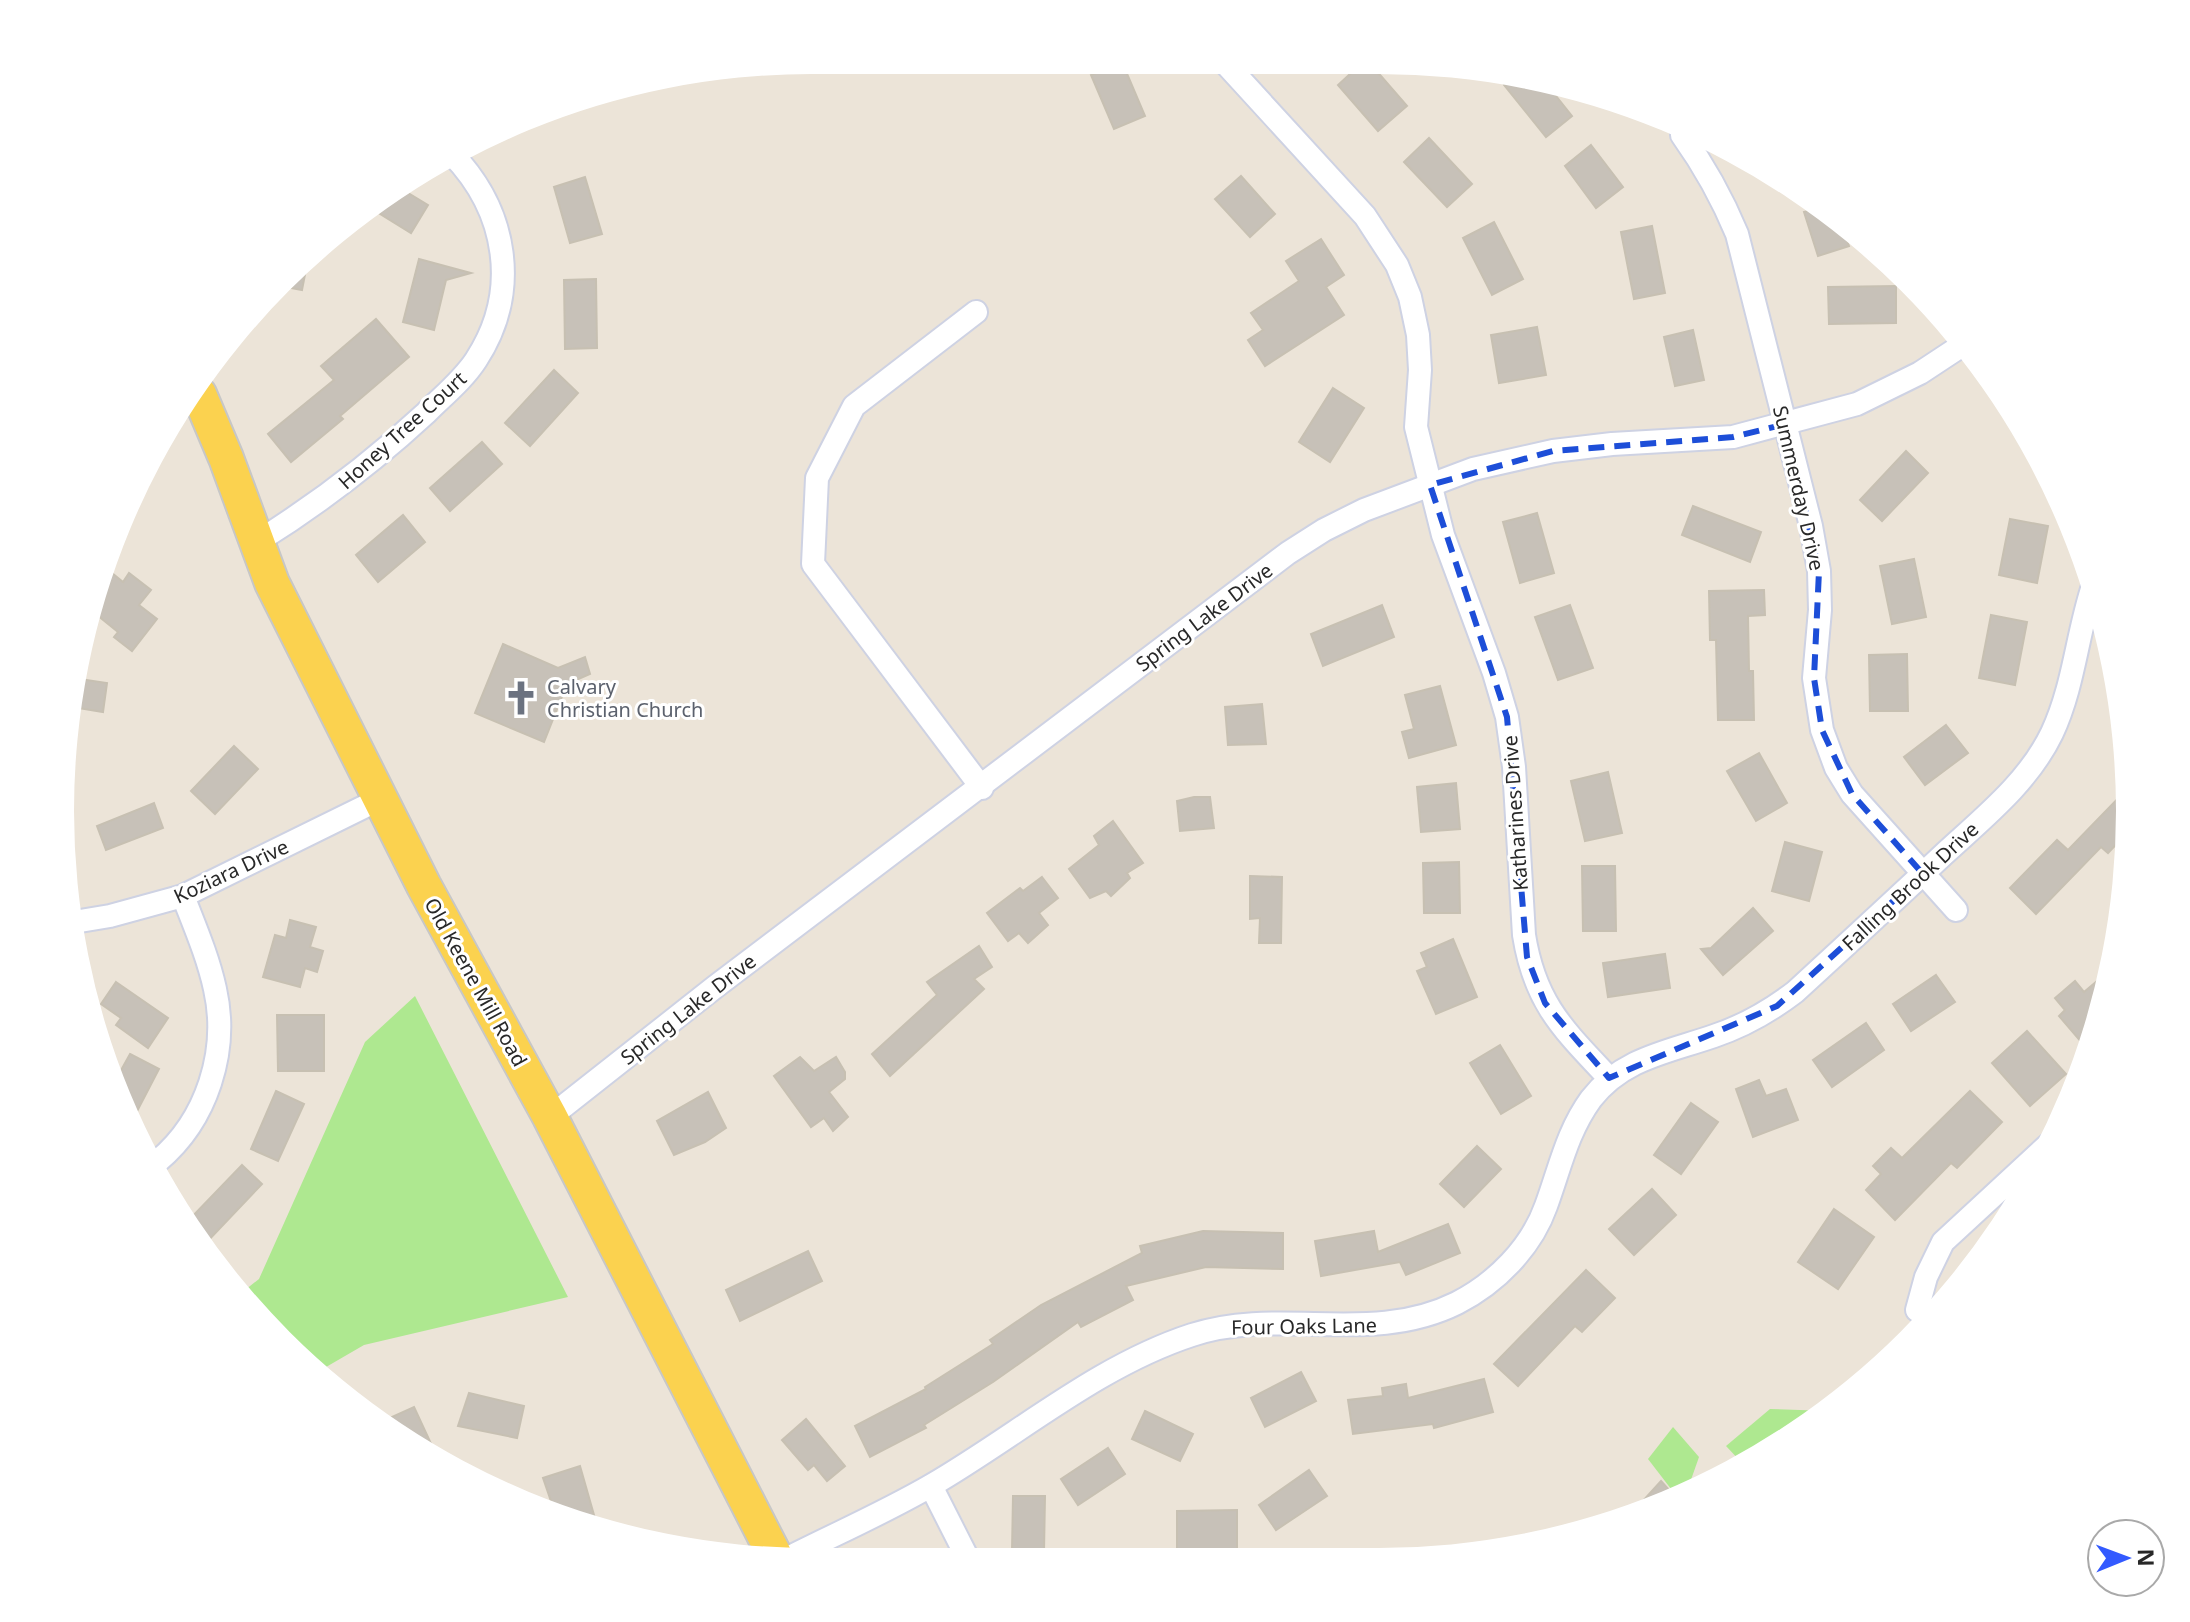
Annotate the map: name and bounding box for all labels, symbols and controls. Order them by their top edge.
street label: Honey Tree Court [332,365,472,495]
street label: Summerday Drive [1767,403,1831,573]
street label: Spring Lake Drive [1130,557,1278,677]
place label: Calvary Christian Church [547,673,703,723]
church icon: Calvary Christian Church [502,679,540,717]
street label: Katharines Drive [1496,734,1534,892]
street label: Falling Brook Drive [1836,816,1984,956]
street label: Koziara Drive [169,833,293,909]
street label: Old Keene Mill Road [418,893,534,1071]
street label: Spring Lake Drive [615,948,761,1070]
street label: Four Oaks Lane [1231,1311,1377,1341]
north arrow [2086,1518,2166,1598]
text: N [2132,1548,2162,1567]

